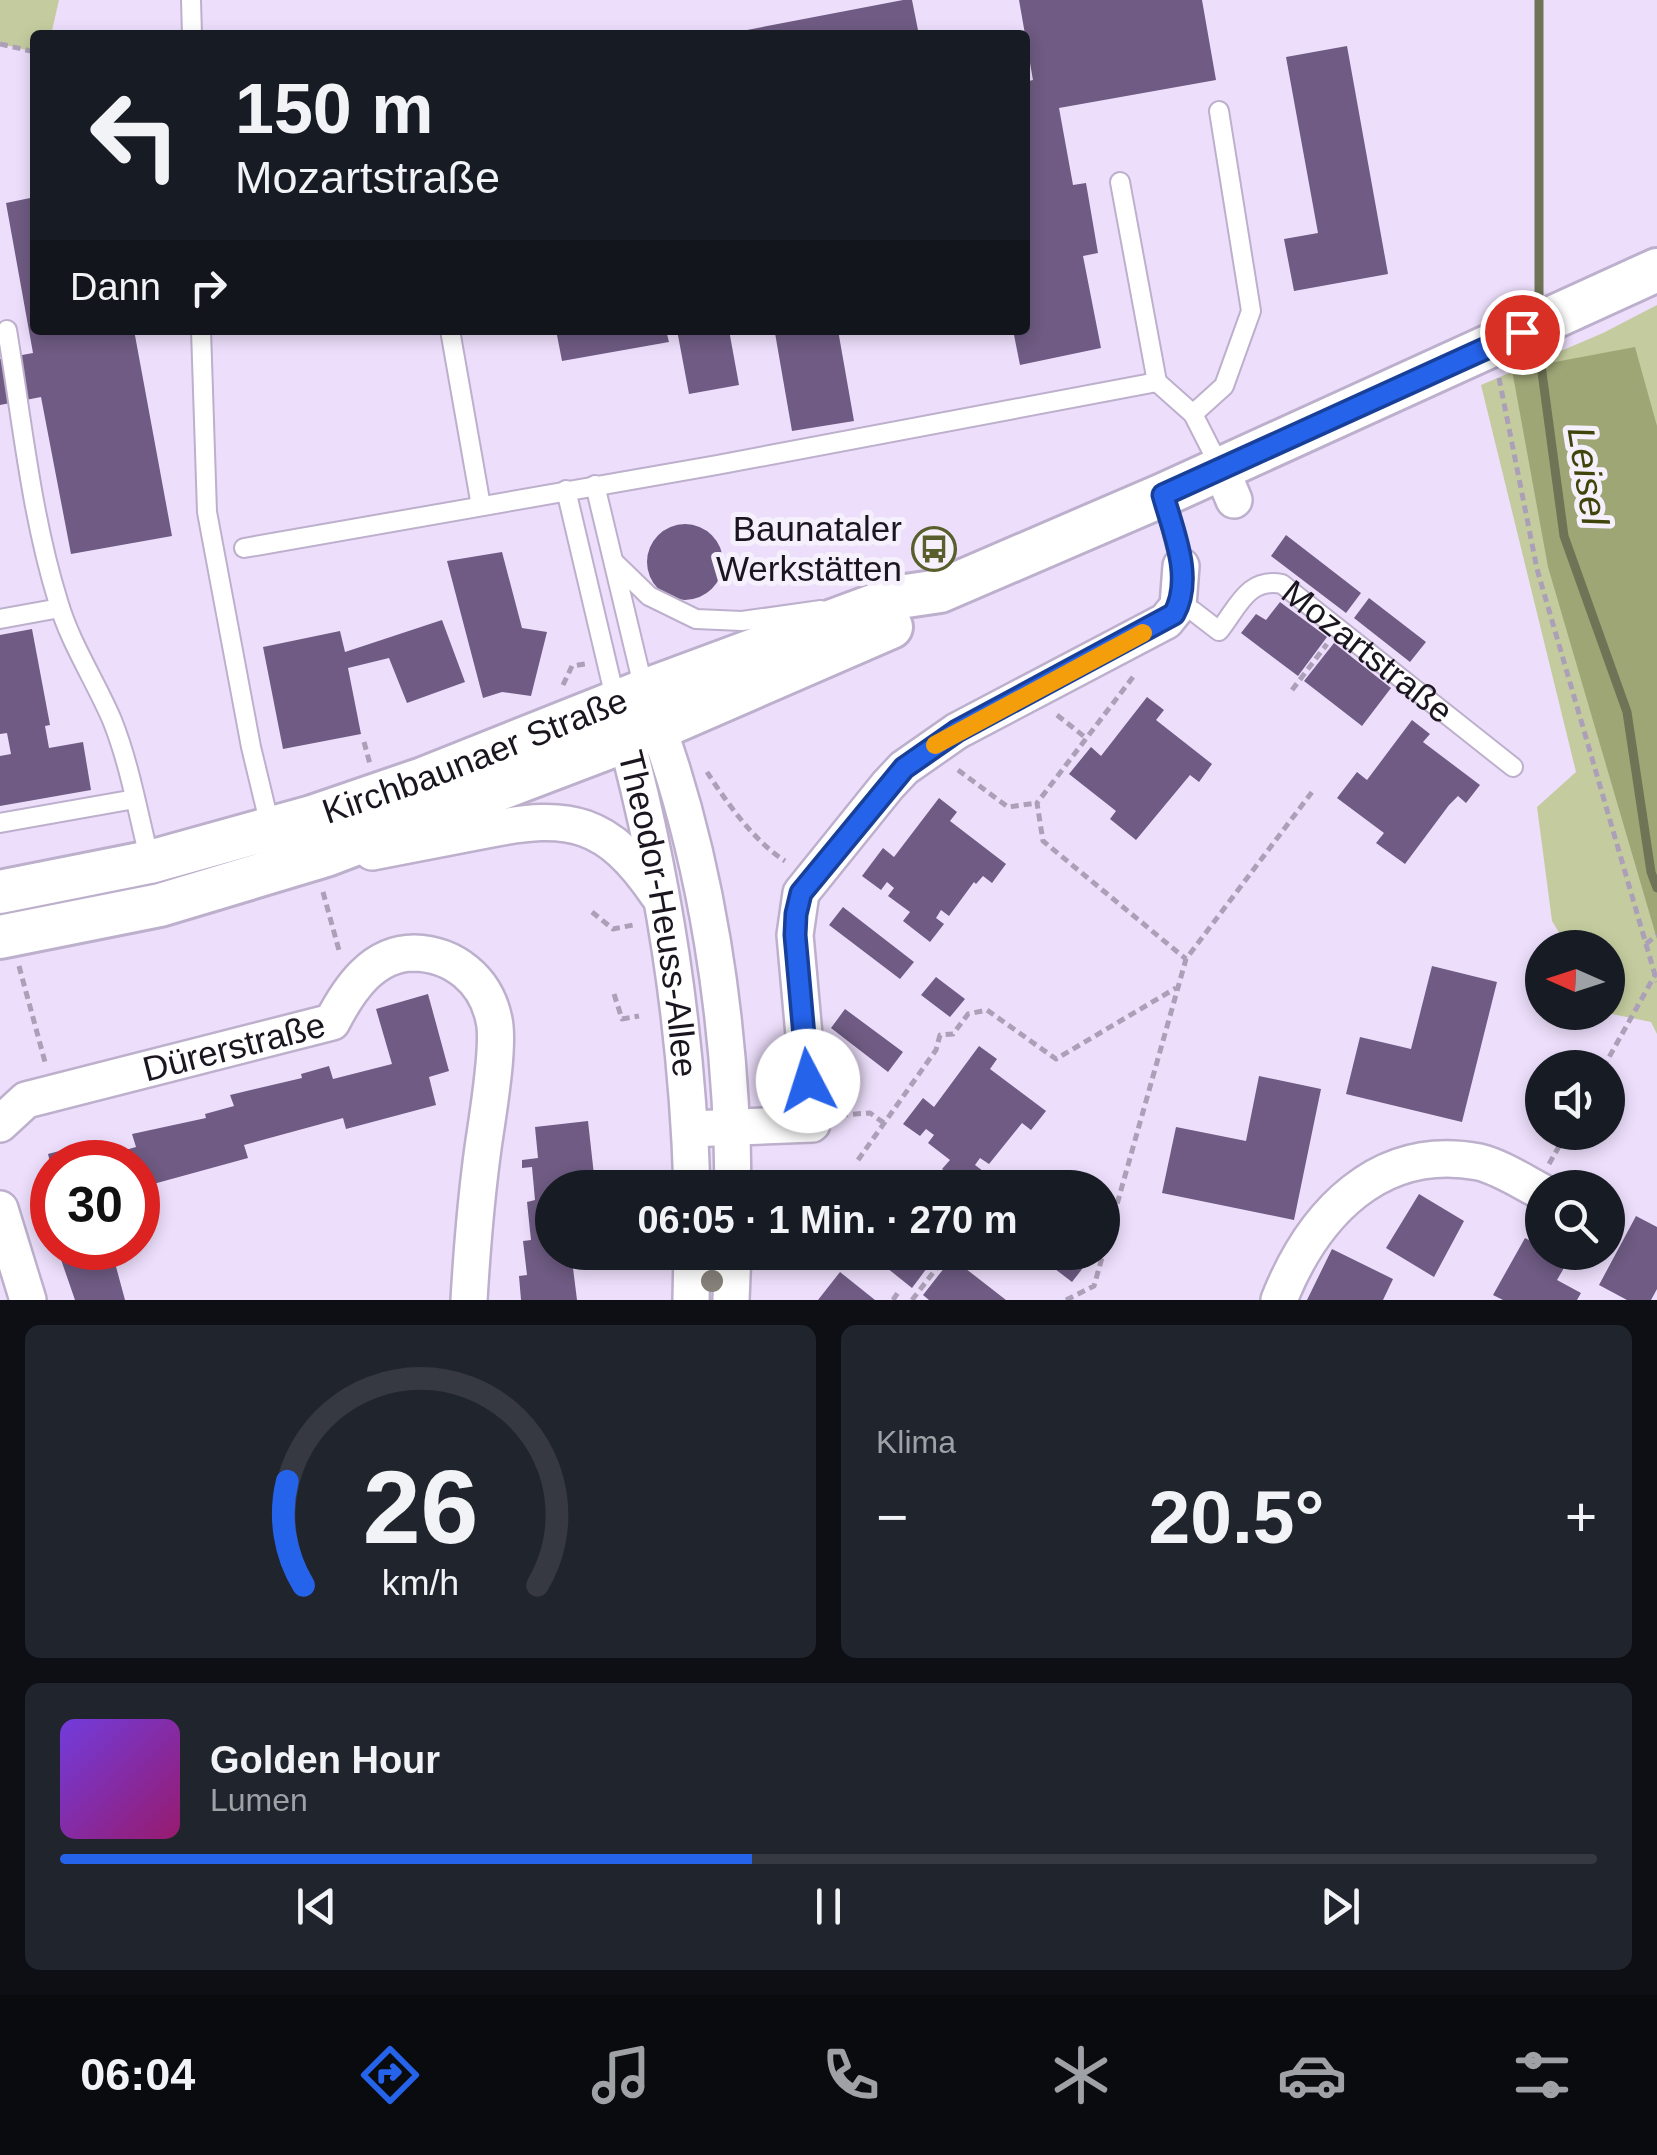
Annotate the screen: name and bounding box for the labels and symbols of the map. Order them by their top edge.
pin [1480,290,1565,375]
water label: Leisel [1559,424,1617,530]
place label: Baunataler Werkstätten [716,509,902,588]
bus stop icon: Baunataler Werkstätten [911,526,957,572]
street label: Mozartstraße [1275,572,1461,730]
street label: Kirchbaunaer Straße [317,680,633,831]
street label: Theodor-Heuss-Allee [611,746,705,1079]
north arrow [1525,930,1625,1030]
street label: Dürerstraße [139,1005,329,1088]
position arrow [756,1029,860,1133]
speed limit sign: 30 [30,1140,160,1270]

